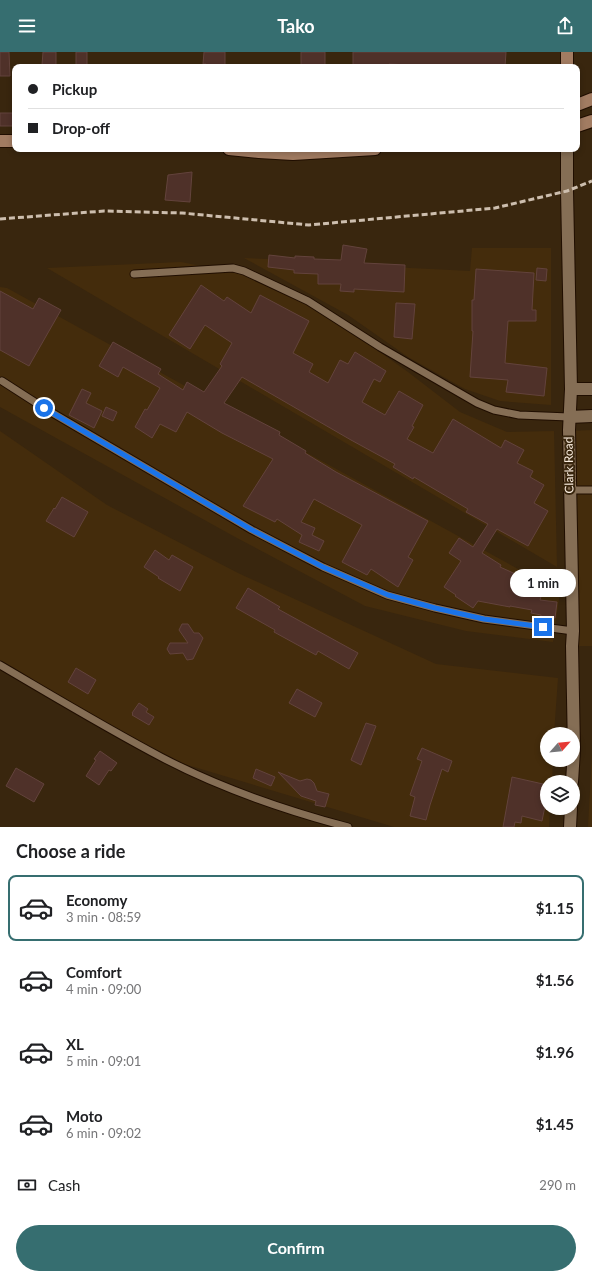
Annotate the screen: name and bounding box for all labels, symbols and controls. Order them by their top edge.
icon: menu [16,15,38,37]
text: Tako [277,15,315,37]
icon: share [554,15,576,37]
text: Pickup [52,80,97,98]
text: Drop-off [52,119,110,137]
route start [35,399,53,417]
street label: Clark Road [561,436,576,494]
callout: 1 min [510,569,576,597]
text: 1 min [527,575,559,591]
route end [534,618,552,636]
north arrow [540,727,580,767]
map controls [540,727,580,815]
button: layers [540,775,580,815]
text: Choose a ride [16,840,125,862]
icon: car [18,890,54,926]
text: Economy [66,891,127,909]
text: $1.15 [536,899,574,917]
text: 3 min · 08:59 [66,909,141,925]
icon: car [18,962,54,998]
text: Comfort [66,963,122,981]
text: $1.56 [536,971,574,989]
text: 4 min · 09:00 [66,981,141,997]
icon: car [18,1034,54,1070]
text: XL [66,1035,84,1053]
text: $1.96 [536,1043,574,1061]
text: 5 min · 09:01 [66,1053,141,1069]
icon: car [18,1106,54,1142]
text: Moto [66,1107,103,1125]
text: $1.45 [536,1115,574,1133]
text: 6 min · 09:02 [66,1125,141,1141]
icon: cash [16,1174,38,1196]
text: Cash [48,1176,80,1194]
text: 290 m [539,1177,576,1193]
button: Confirm [16,1225,576,1271]

